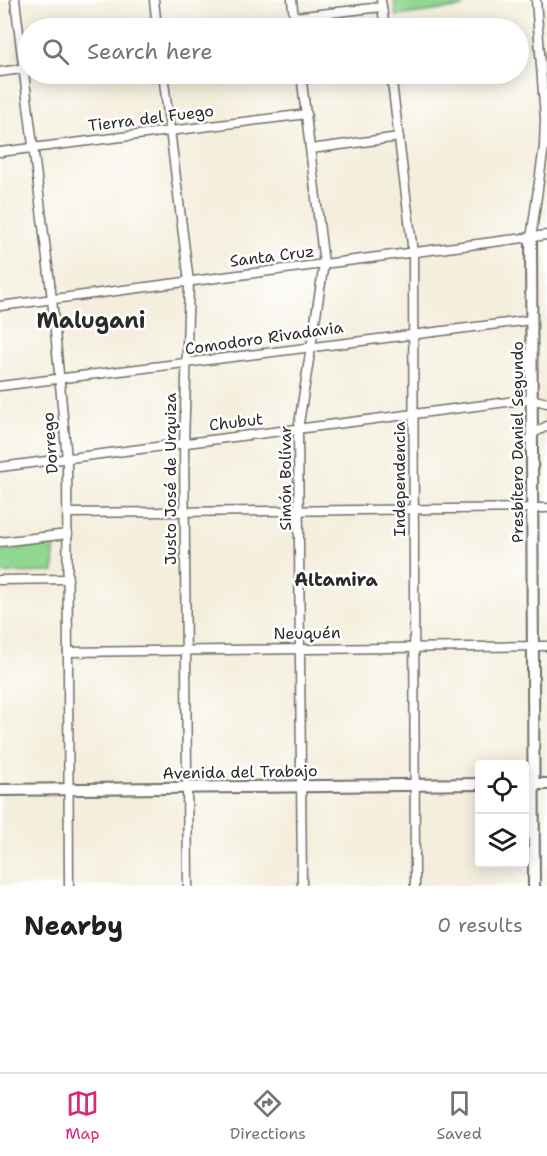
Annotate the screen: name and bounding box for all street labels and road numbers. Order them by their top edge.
street label: Tierra del Fuego [87,100,215,136]
street label: Santa Cruz [228,240,316,272]
street label: Comodoro Rivadavia [184,316,344,359]
street label: Presbítero Daniel Segundo [507,341,528,543]
street label: Justo José de Urquiza [160,393,181,565]
street label: Chubut [208,408,264,436]
street label: Dorrego [37,411,63,475]
street label: Independencia [389,421,410,537]
street label: Simón Bolívar [275,425,296,531]
street label: Neuquén [273,622,341,644]
street label: Avenida del Trabajo [162,760,318,784]

